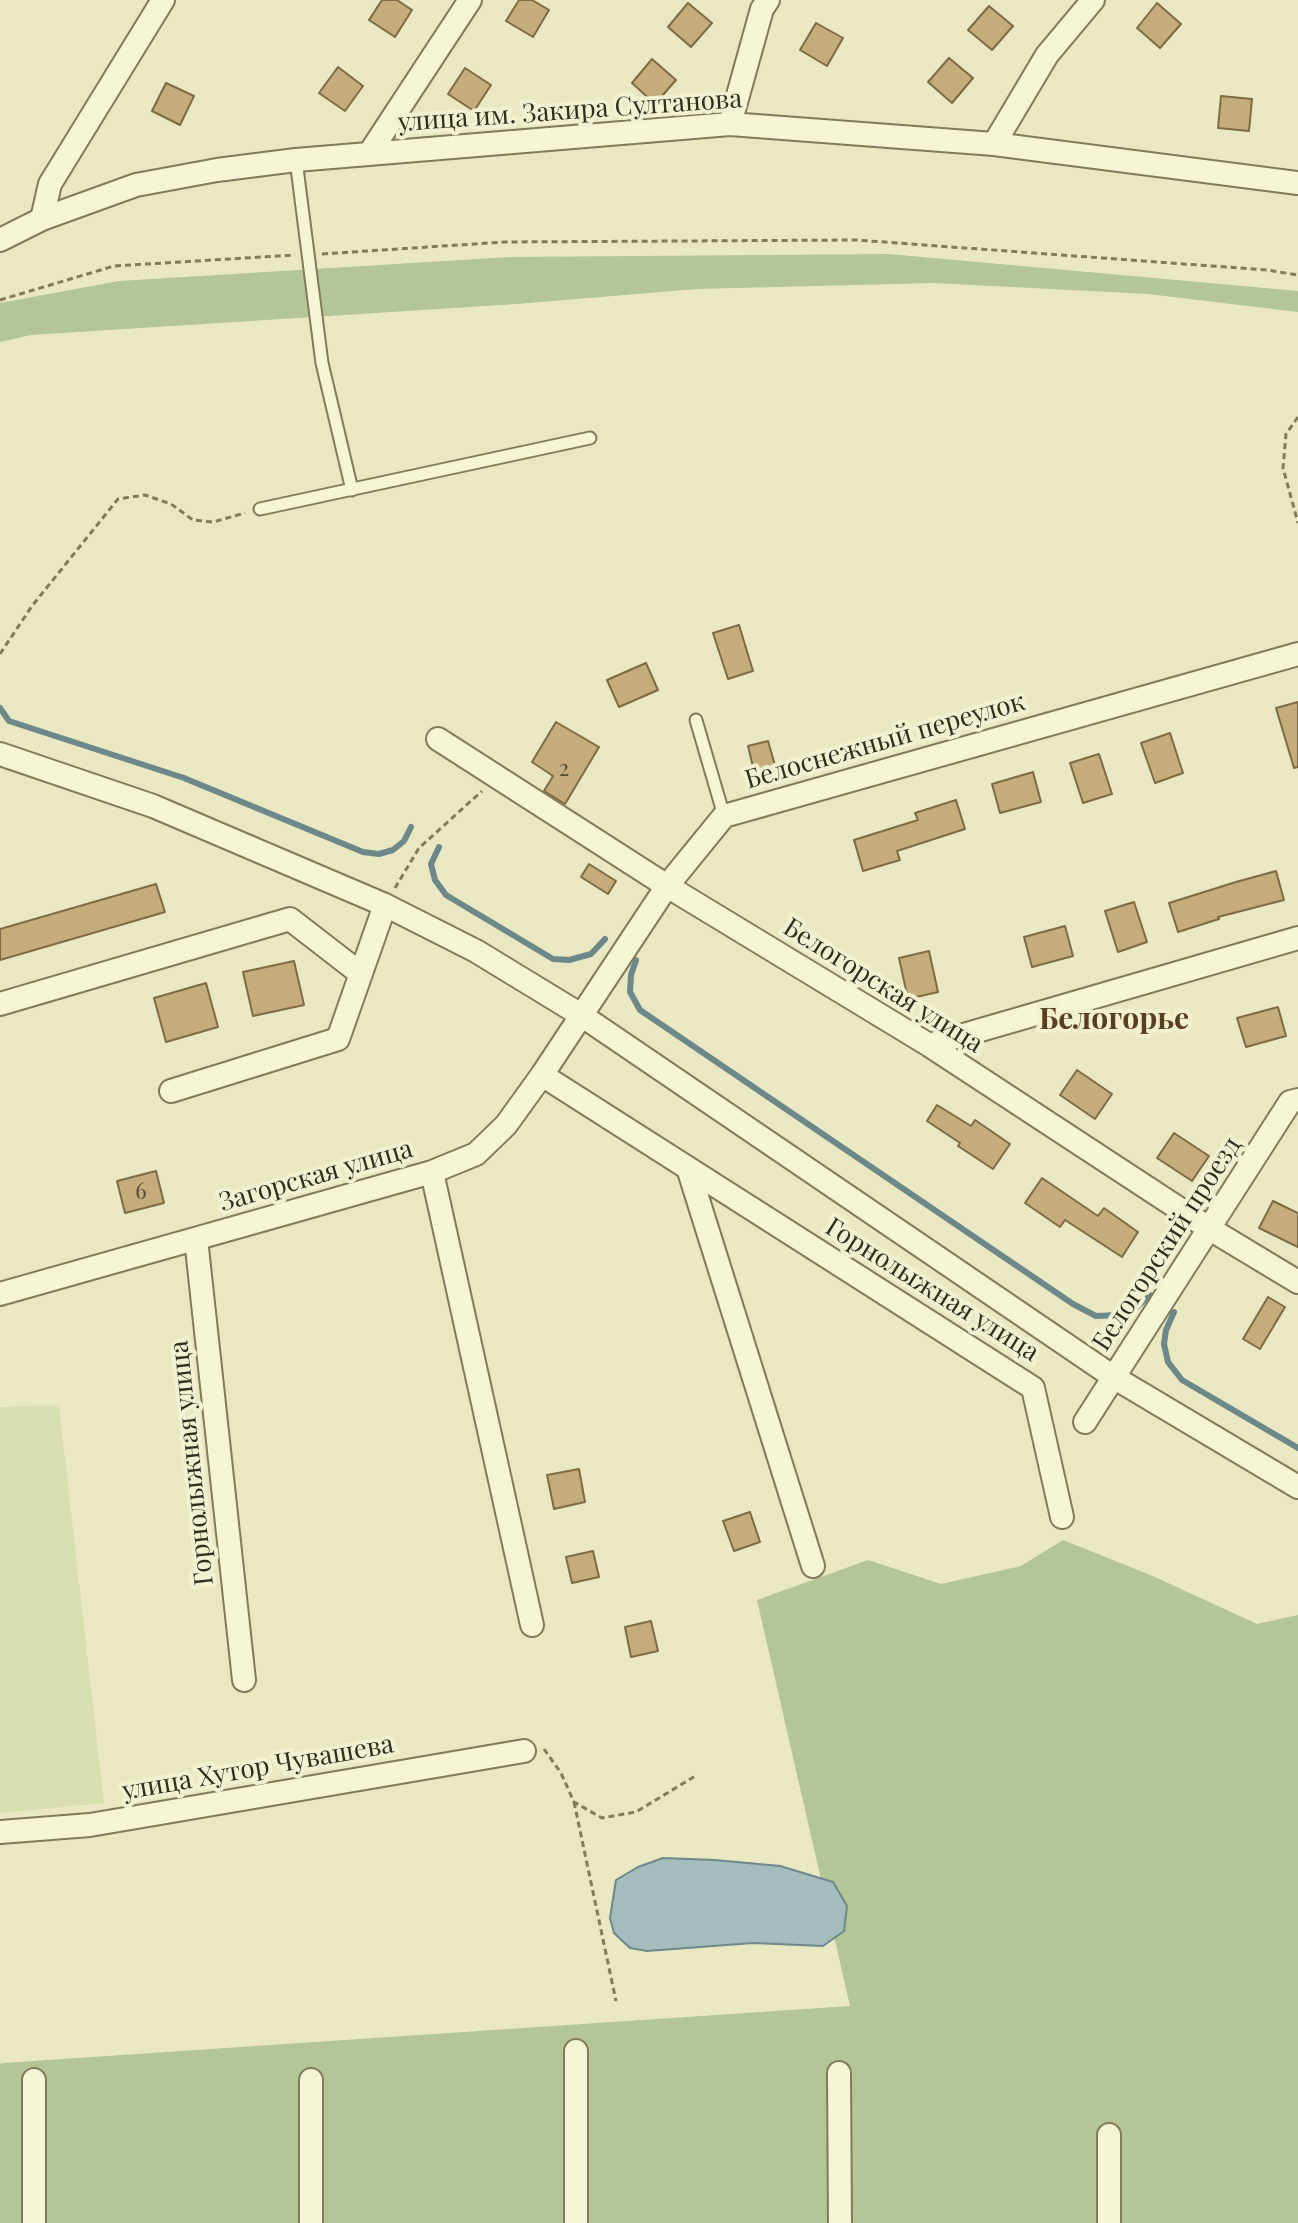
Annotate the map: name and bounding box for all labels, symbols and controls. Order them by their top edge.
street label: улица им. Закира Султанова [397,83,743,139]
street label: Белоснежный переулок [741,686,1029,796]
house number: 2 [559,756,569,782]
street label: Белогорская улица [777,912,989,1060]
district label: Белогорье [1039,1002,1189,1038]
street label: Белогорский проезд [1086,1131,1248,1357]
street label: Загорская улица [216,1133,416,1219]
house number: 6 [135,1179,147,1205]
street label: Горнолыжная улица [819,1212,1045,1368]
street label: Горнолыжная улица [164,1339,220,1587]
street label: улица Хутор Чувашева [120,1729,396,1807]

